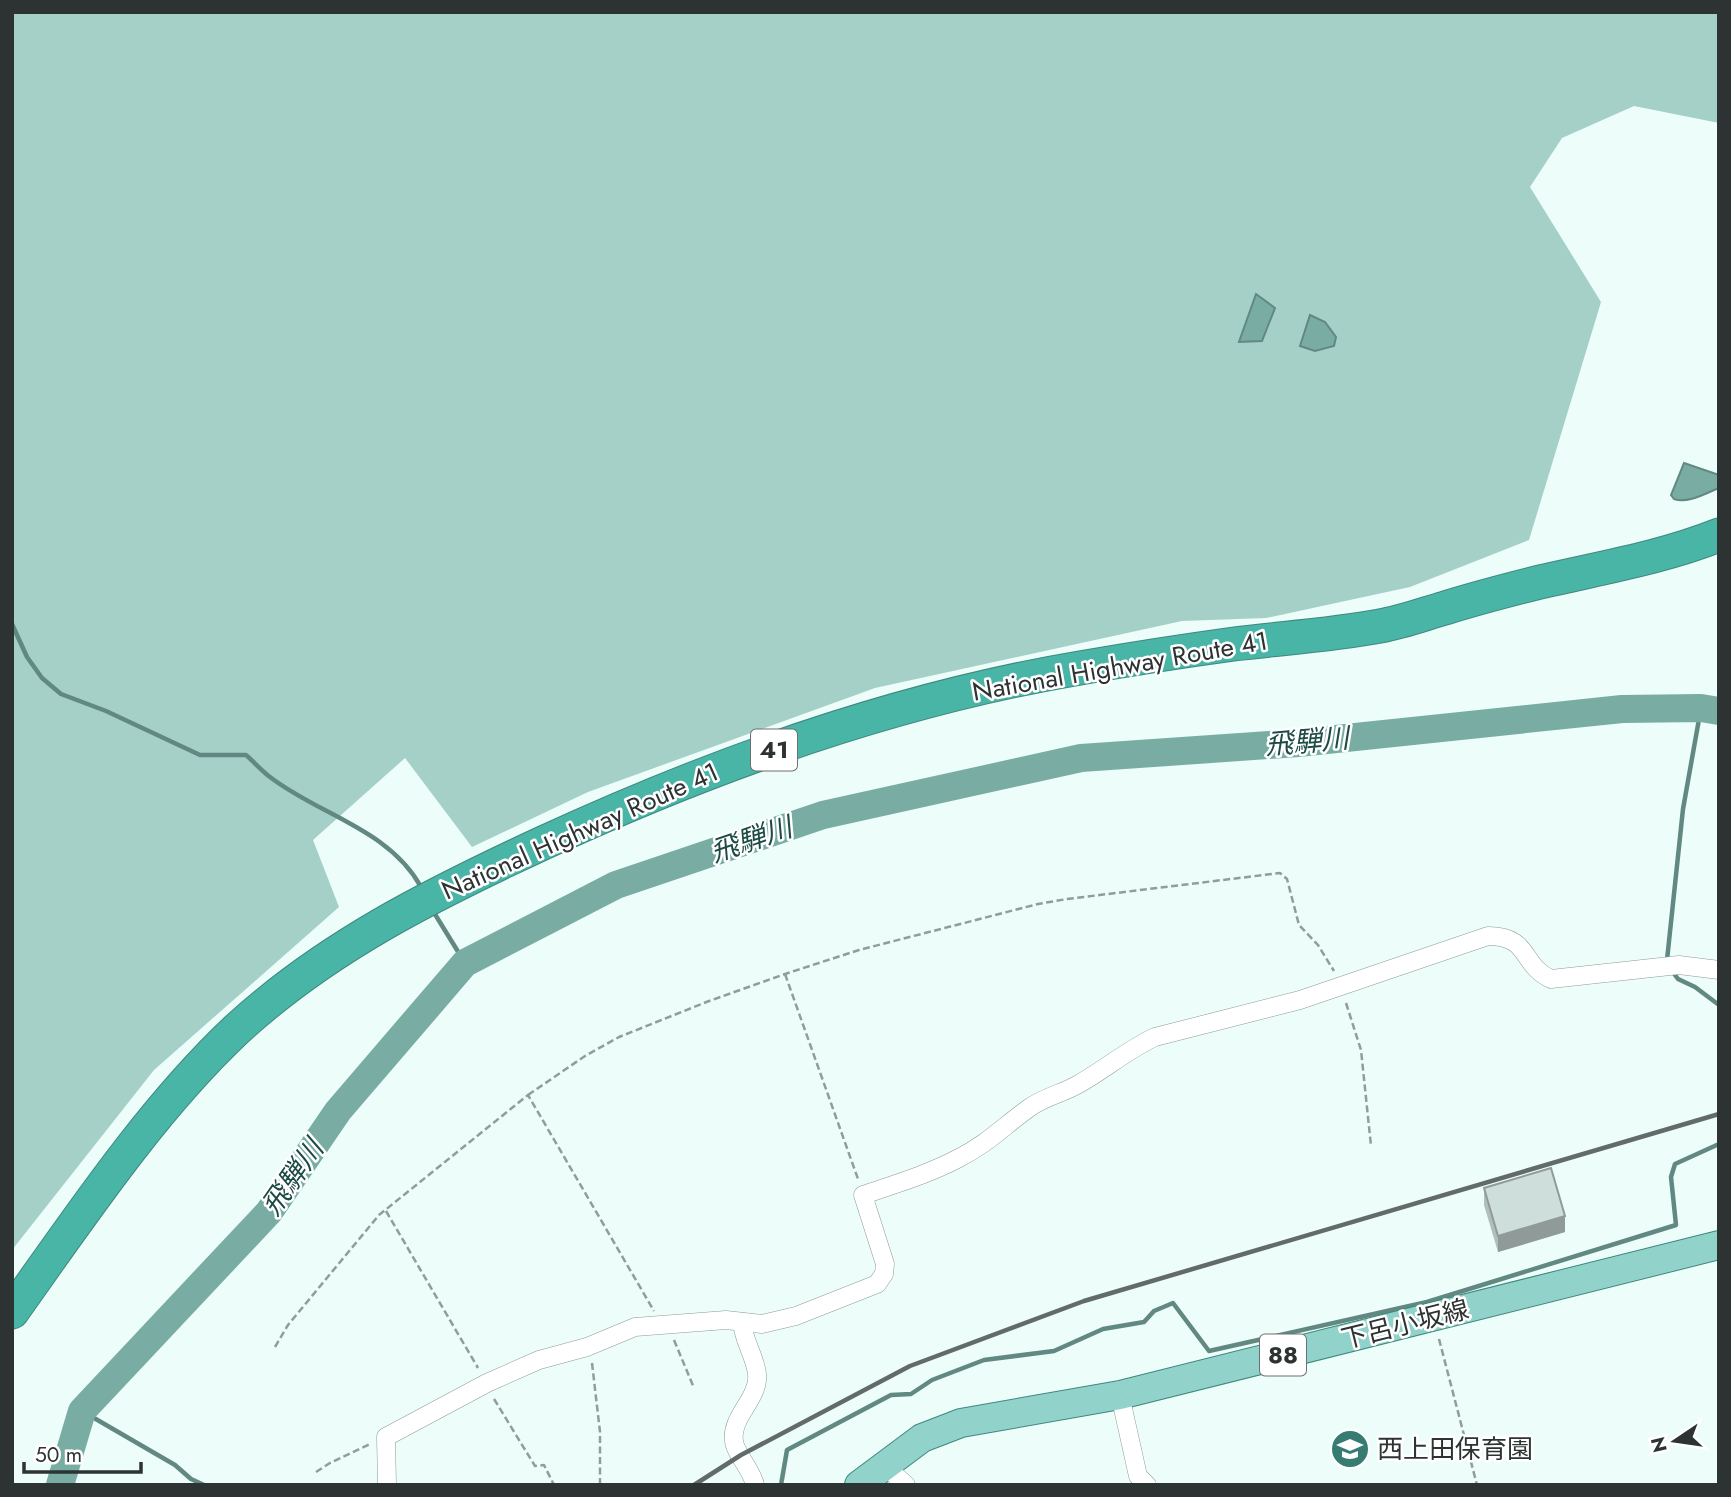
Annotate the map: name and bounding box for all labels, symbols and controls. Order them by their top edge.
street label: National Highway Route 41 [969,621,1271,711]
water label: 飛騨川 [1263,717,1354,766]
road number: 41 [751,730,797,770]
street label: National Highway Route 41 [435,753,725,909]
water label: 飛騨川 [705,805,800,873]
water label: 飛騨川 [252,1129,335,1223]
street label: 下呂小坂線 [1337,1290,1473,1358]
road number: 88 [1260,1335,1306,1376]
north arrow [1640,1406,1710,1476]
school or university icon: 西上田保育園 [1329,1428,1371,1470]
scale bar [24,1430,142,1474]
place label: 西上田保育園 [1377,1430,1533,1468]
text: N [1644,1434,1674,1455]
text: 50 m [35,1440,82,1470]

